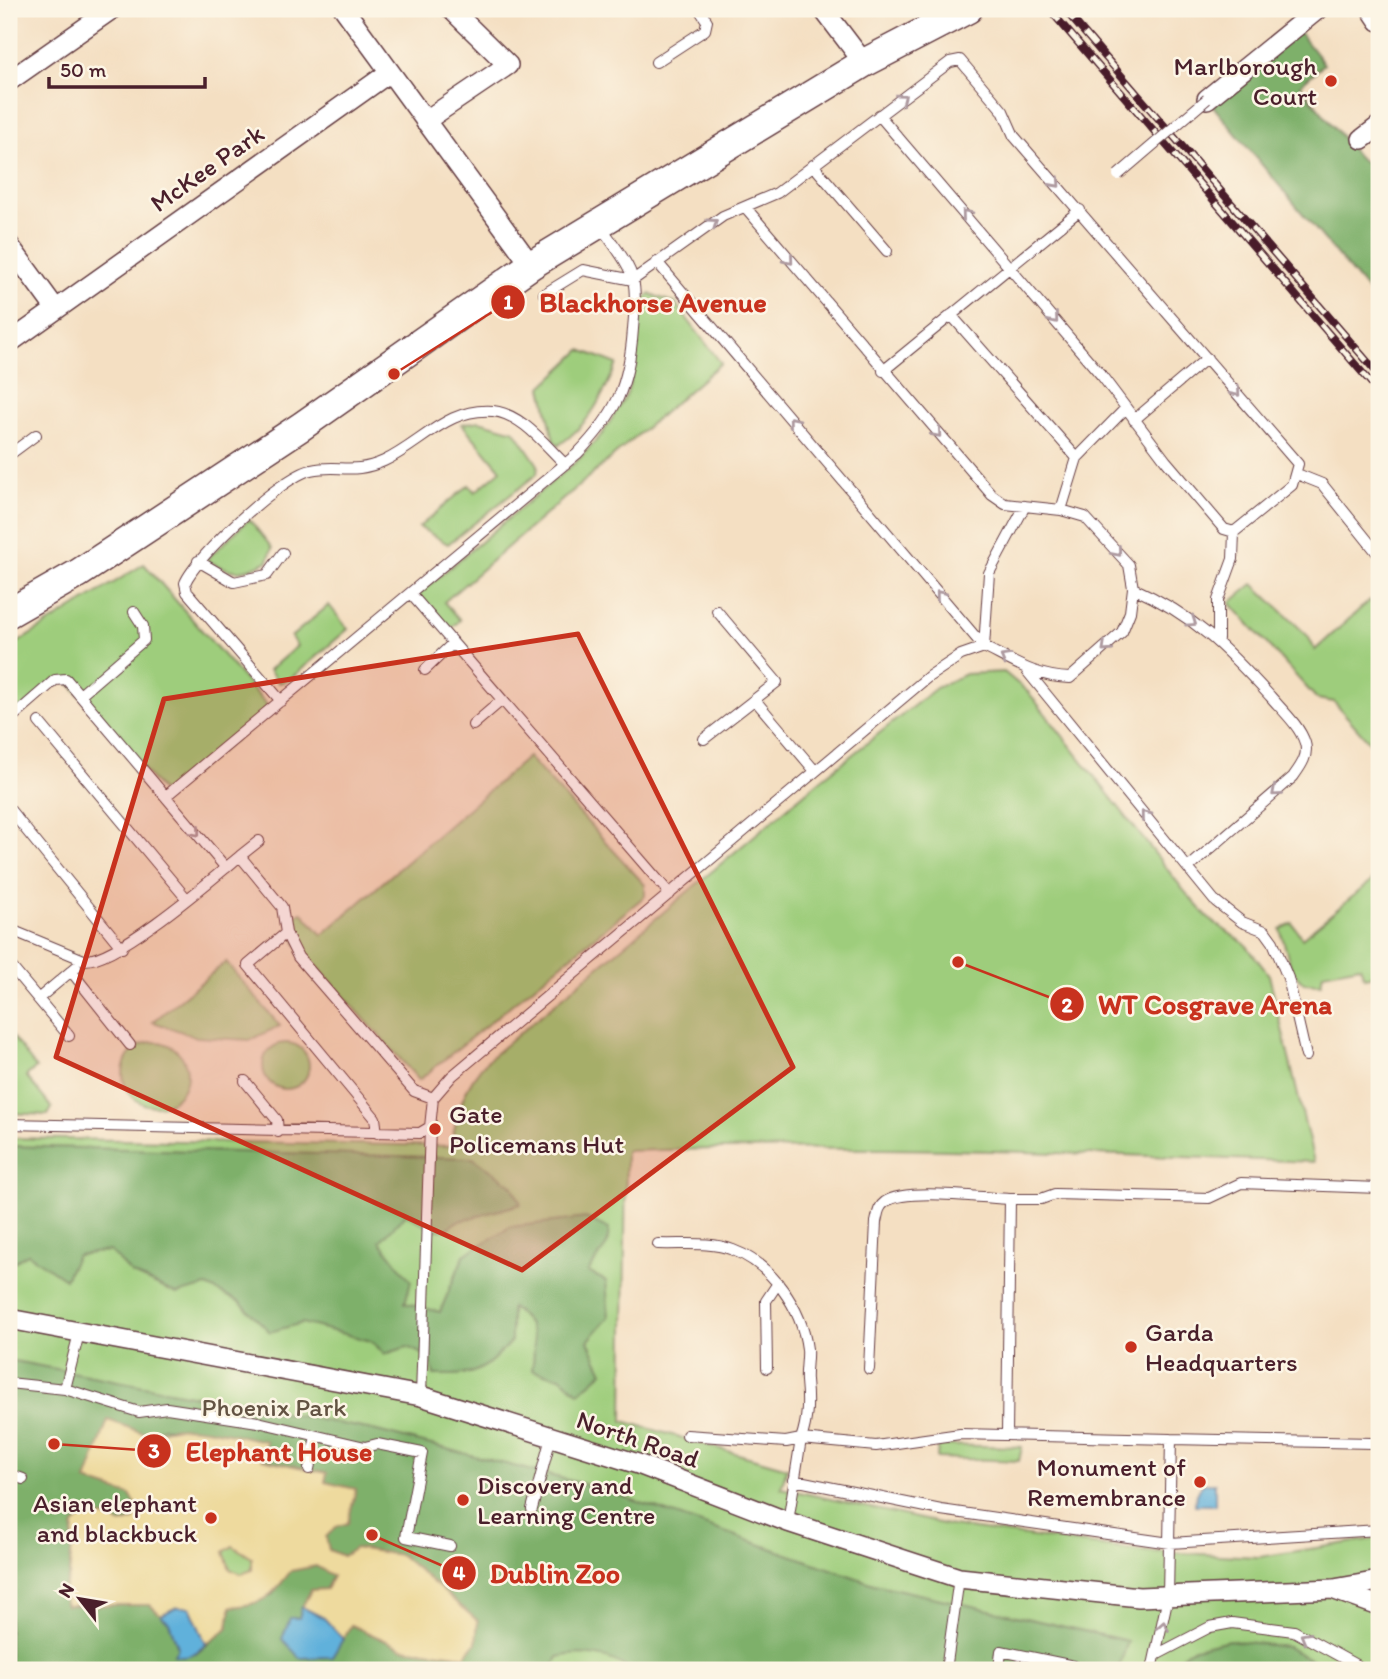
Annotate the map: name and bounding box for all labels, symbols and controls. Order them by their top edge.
scale bar [49,46,205,90]
place label: Marlborough Court [1174,50,1317,112]
text: 50 m [60,57,107,82]
marker: Marlborough Court [1323,73,1339,89]
one-way arrow [894,94,906,107]
street label: McKee Park [144,117,270,219]
one-way arrow [1047,175,1060,188]
one-way arrow [962,209,974,222]
one-way arrow [705,219,718,231]
one-way arrow [781,253,794,265]
callout: Blackhorse Avenue [490,277,781,326]
text: Blackhorse Avenue [539,285,767,319]
text: 1 [503,289,513,314]
one-way arrow [1046,310,1058,323]
one-way arrow [1228,384,1240,397]
one-way arrow [789,417,801,430]
one-way arrow [929,425,941,438]
one-way arrow [1109,544,1122,557]
one-way arrow [936,590,948,603]
one-way arrow [1184,614,1197,626]
one-way arrow [1101,639,1114,652]
one-way arrow [1000,653,1013,666]
one-way arrow [1271,784,1284,796]
one-way arrow [1141,810,1154,822]
one-way arrow [188,823,200,836]
callout: WT Cosgrave Arena [1049,980,1346,1029]
text: WT Cosgrave Arena [1098,987,1332,1021]
text: 2 [1061,992,1073,1017]
place label: Gate Policemans Hut [449,1098,624,1160]
marker: Gate Policemans Hut [427,1121,443,1137]
place label: Garda Headquarters [1145,1316,1298,1378]
marker: Garda Headquarters [1123,1339,1139,1355]
park label: Phoenix Park [202,1391,346,1423]
street label: North Road [572,1403,704,1475]
callout: Elephant House [137,1427,387,1476]
text: Elephant House [186,1434,372,1468]
text: 3 [148,1438,160,1463]
place label: Monument of Remembrance [1027,1451,1186,1513]
place label: Discovery and Learning Centre [477,1469,655,1531]
marker: Monument of Remembrance [1192,1474,1208,1490]
place label: Asian elephant and blackbuck [33,1487,198,1549]
marker: Discovery and Learning Centre [455,1492,471,1508]
marker: Asian elephant and blackbuck [203,1510,219,1526]
callout: Dublin Zoo [441,1549,634,1598]
text: Dublin Zoo [490,1556,620,1590]
text: 4 [453,1560,466,1585]
north arrow [46,1564,116,1634]
text: N [53,1579,79,1602]
one-way arrow [1154,1620,1169,1632]
one-way arrow [1300,1632,1313,1645]

